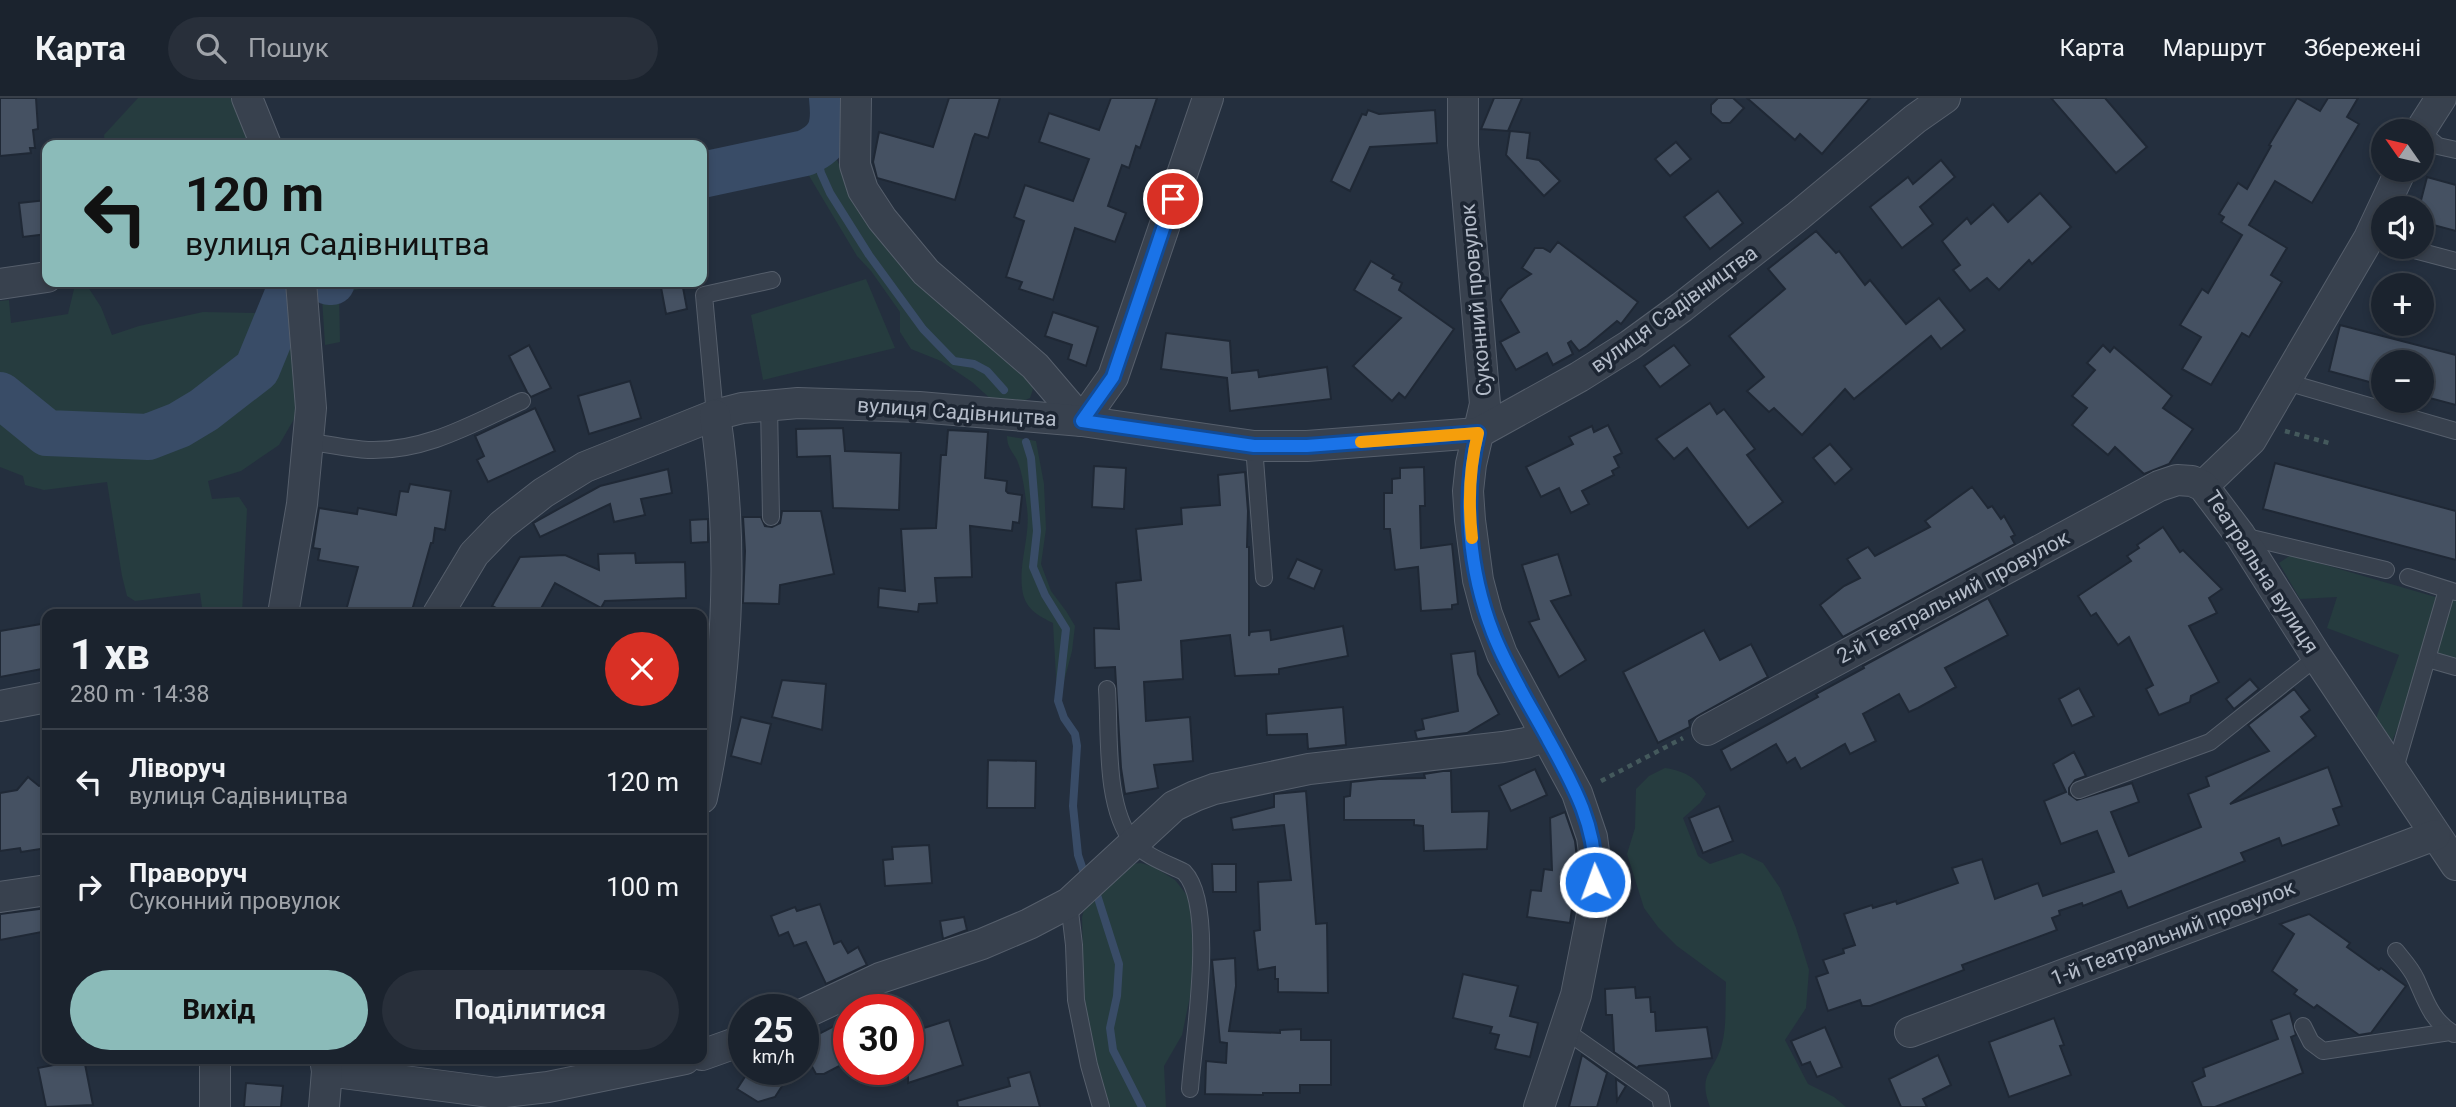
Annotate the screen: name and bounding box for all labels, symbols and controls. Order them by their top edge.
search box [168,17,658,80]
text: Карта [35,29,126,68]
icon: search [192,29,230,67]
text: Пошук [248,33,329,63]
text: Карта [2059,34,2125,62]
text: Маршрут [2163,34,2266,62]
text: Збережені [2304,34,2421,62]
north arrow [2371,119,2434,182]
map controls [2371,119,2434,413]
text: 120 m [185,166,324,223]
icon: left [70,168,161,259]
pin [1143,169,1203,229]
icon: arrive [1154,180,1192,218]
button: sound [2371,196,2434,259]
street label: Суконний провулок [1456,202,1496,397]
text: вулиця Садівництва [185,225,490,263]
street label: вулиця Садівництва [1586,241,1762,377]
button: + [2371,273,2434,336]
button: − [2371,350,2434,413]
street label: вулиця Садівництва [856,393,1058,431]
street label: Театральна вулиця [2200,486,2324,658]
street label: 2-й Театральний провулок [1833,525,2074,669]
text: 1 хв [70,630,150,679]
button: close [605,632,679,706]
text: 280 m · 14:38 [70,681,209,708]
text: Ліворуч [129,753,226,783]
icon: left [70,763,108,801]
text: 120 m [606,767,679,797]
text: вулиця Садівництва [129,783,348,810]
position arrow [1558,845,1632,919]
text: Праворуч [129,858,247,888]
icon: right [70,868,108,906]
text: 100 m [606,872,679,902]
street label: 1-й Театральний провулок [2048,875,2299,991]
text: Суконний провулок [129,888,341,915]
button: Вихід [70,970,368,1050]
button: Поділитися [382,970,679,1050]
speed limit sign: 30 [833,994,924,1085]
text: 25 [753,1010,794,1051]
text: km/h [752,1046,795,1067]

